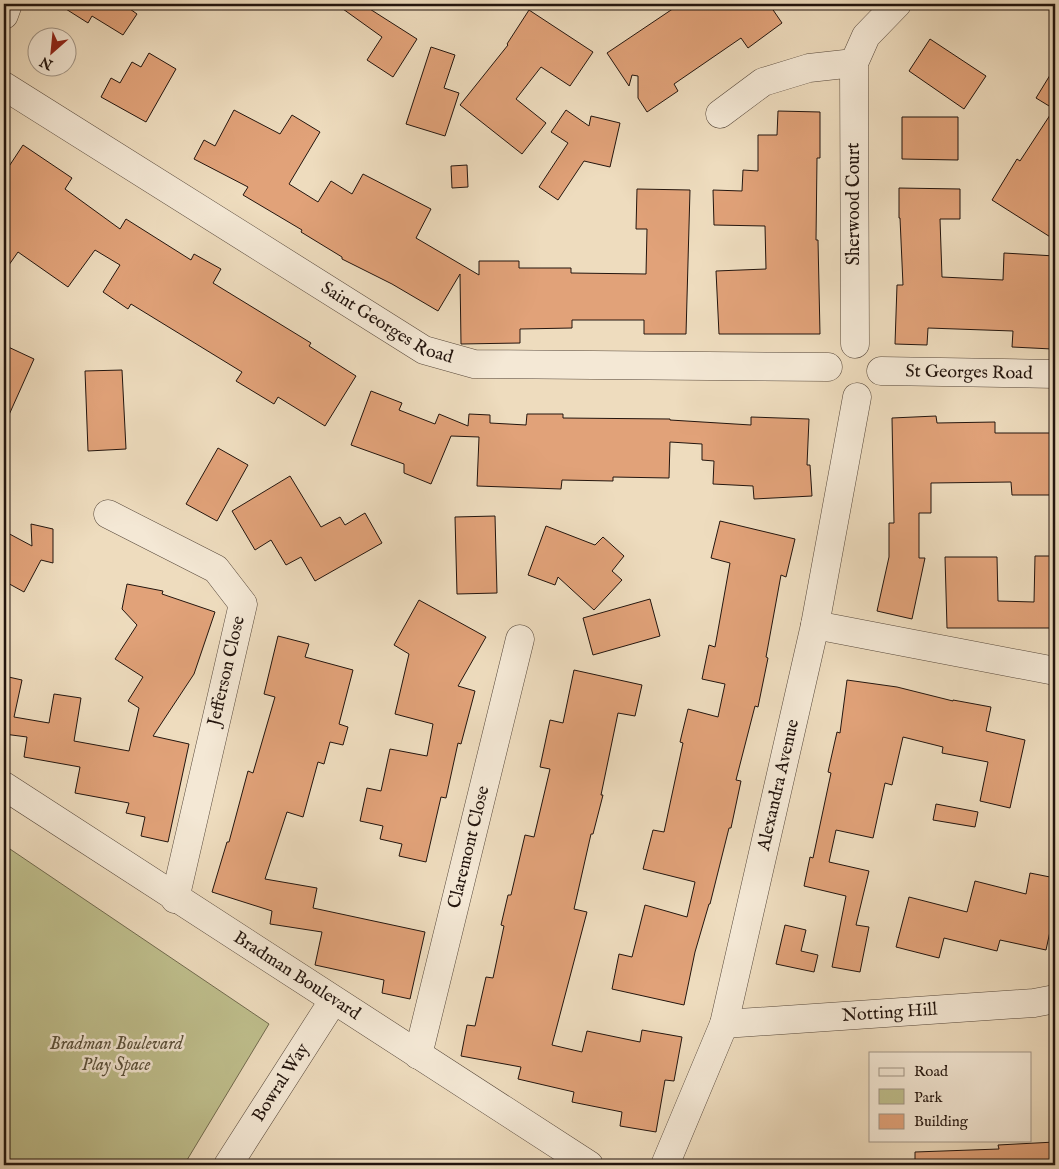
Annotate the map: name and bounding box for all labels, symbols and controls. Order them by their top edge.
north arrow [28,28,78,78]
text: N [37,52,57,74]
street label: Sherwood Court [843,143,866,265]
street label: Saint Georges Road [316,277,456,369]
street label: St Georges Road [905,360,1033,385]
street label: Jefferson Close [203,614,251,730]
street label: Alexandra Avenue [752,717,805,854]
street label: Claremont Close [443,783,495,911]
street label: Bradman Boulevard [229,926,365,1026]
street label: Notting Hill [841,998,938,1027]
park label: Bradman Boulevard Play Space [49,1033,184,1077]
street label: Bowral Way [247,1039,315,1126]
legend [869,1052,1032,1142]
text: Road [914,1062,949,1081]
text: Park [914,1088,944,1107]
text: Building [914,1112,969,1131]

